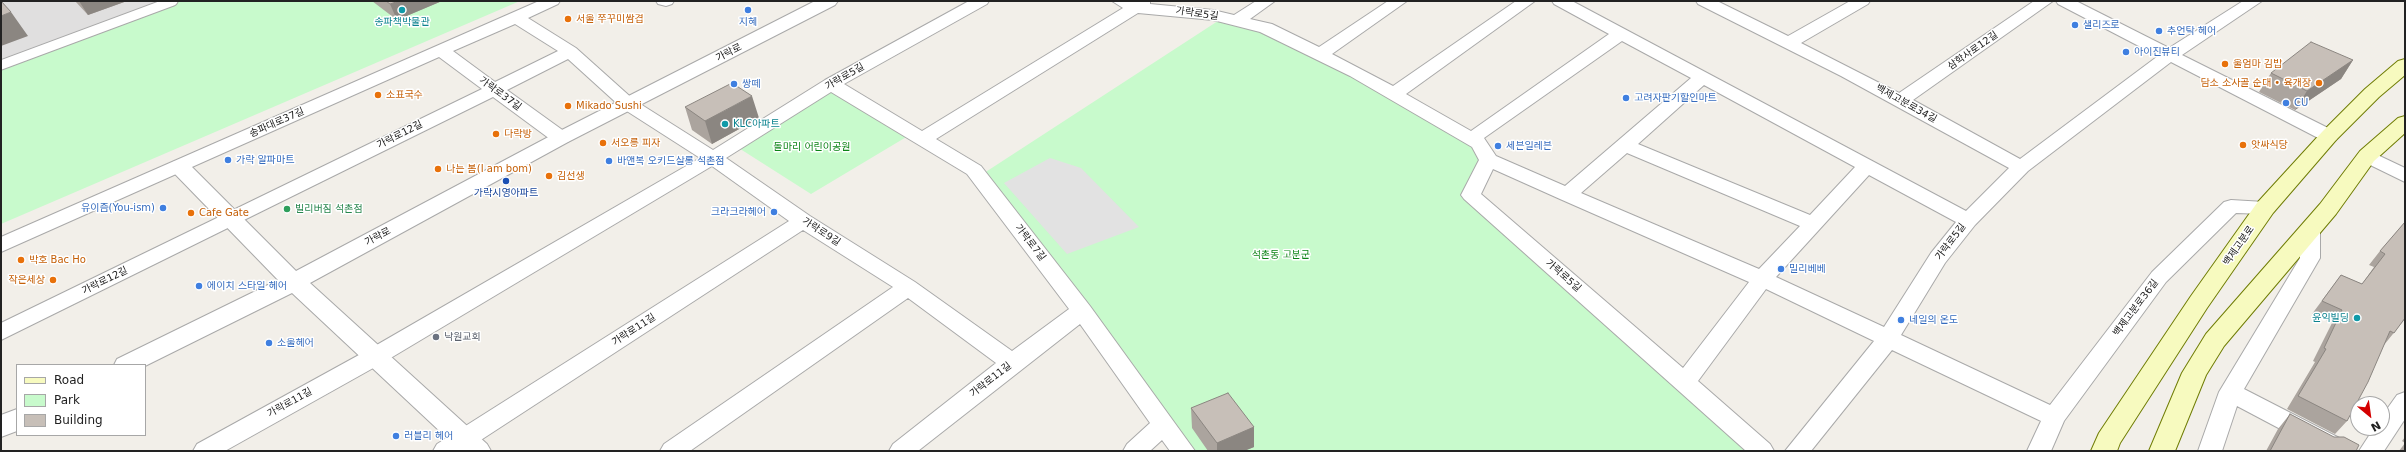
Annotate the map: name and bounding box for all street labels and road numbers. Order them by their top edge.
street label: 가락로5길 [1175,5,1219,23]
street label: 삼학사로12길 [1946,29,2000,73]
street label: 가락로 [714,41,744,65]
street label: 가락로5길 [823,61,867,93]
street label: 가락로37길 [476,75,524,113]
street label: 백제고분로34길 [1873,82,1939,126]
street label: 송파대로37길 [248,106,306,140]
street label: 가락로12길 [375,118,425,152]
street label: 가락로9길 [800,215,842,249]
street label: 가락로5길 [1933,221,1969,263]
street label: 가락로7길 [1012,222,1048,264]
street label: 백제고분로 [2221,224,2257,268]
street label: 가락로 [363,225,393,249]
street label: 가락로5길 [1543,257,1583,295]
street label: 가락로12길 [80,265,130,297]
street label: 백제고분로36길 [2111,277,2161,339]
street label: 가락로11길 [610,311,658,349]
street label: 가락로11길 [968,360,1014,400]
street label: 가락로11길 [265,386,315,420]

